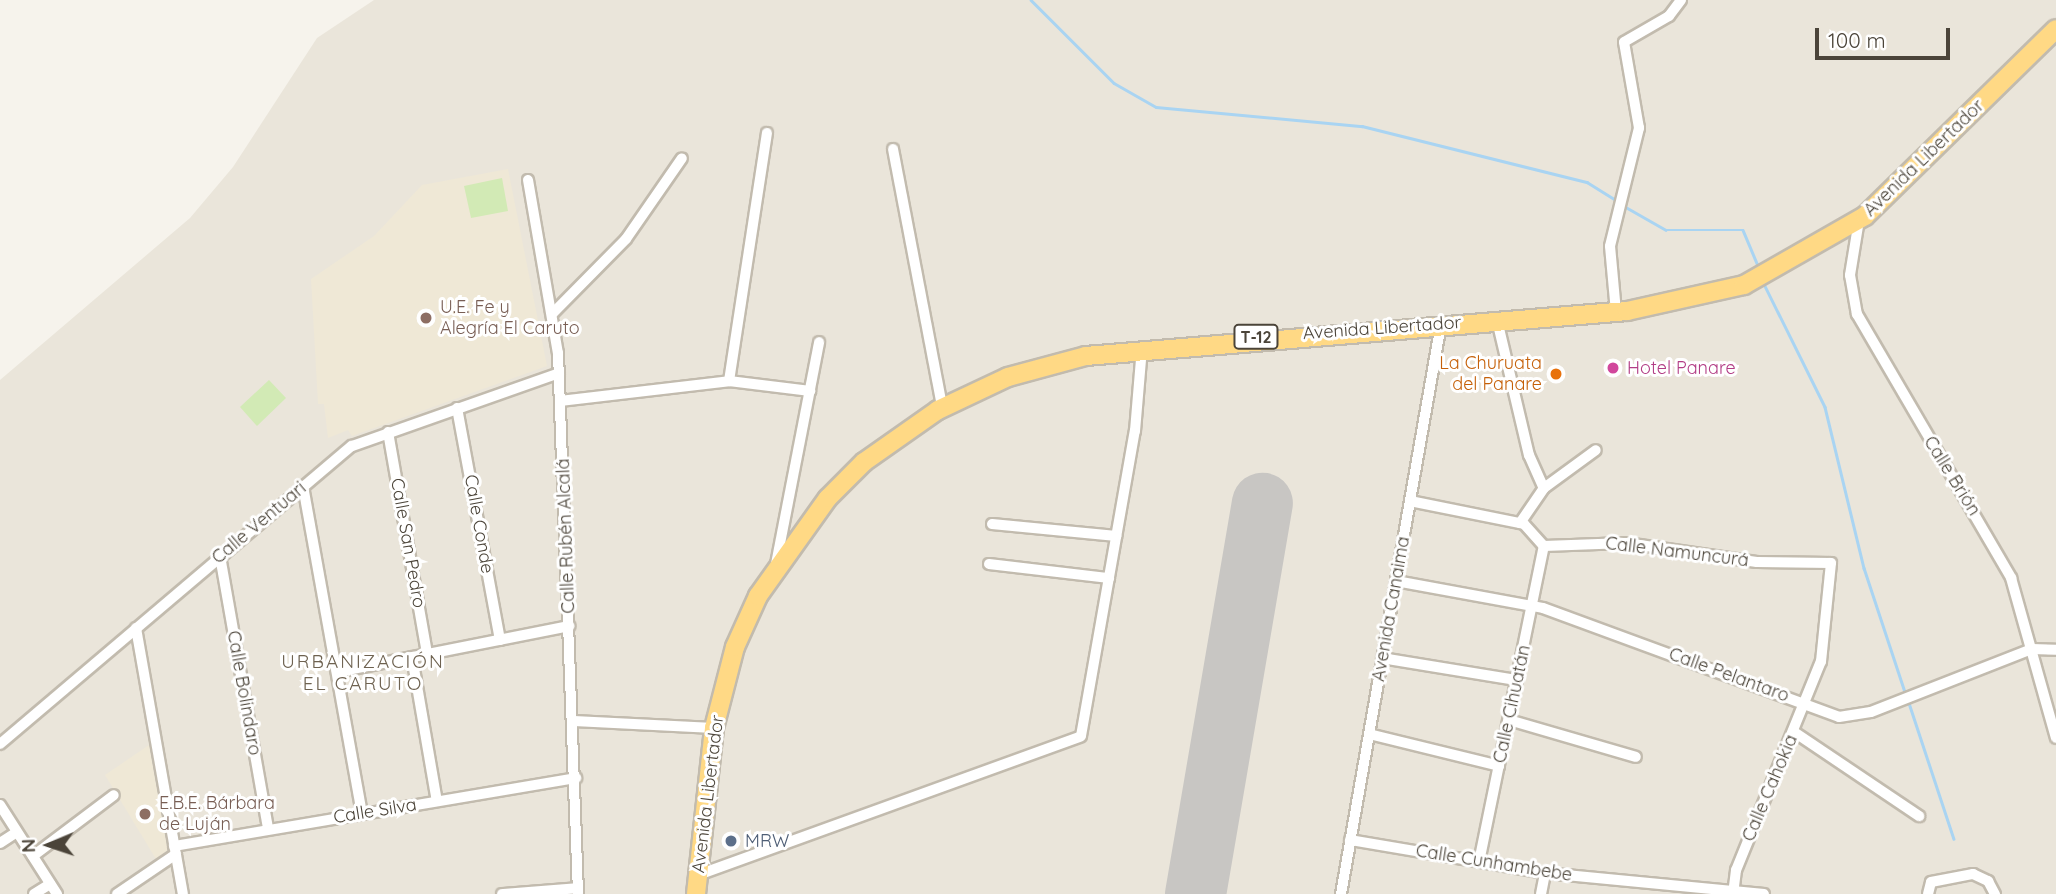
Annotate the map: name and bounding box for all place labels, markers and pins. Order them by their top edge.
place label: U.E. Fe y Alegría El Caruto [440,297,580,340]
marker: U.E. Fe y Alegría El Caruto [418,310,434,326]
place label: La Churuata del Panare [1439,353,1542,396]
place label: Hotel Panare [1627,357,1736,379]
marker: Hotel Panare [1605,360,1621,376]
marker: La Churuata del Panare [1548,366,1564,382]
place label: E.B.E. Bárbara de Luján [159,793,275,836]
marker: E.B.E. Bárbara de Luján [137,806,153,822]
place label: MRW [745,830,789,852]
marker: MRW [723,833,739,849]

